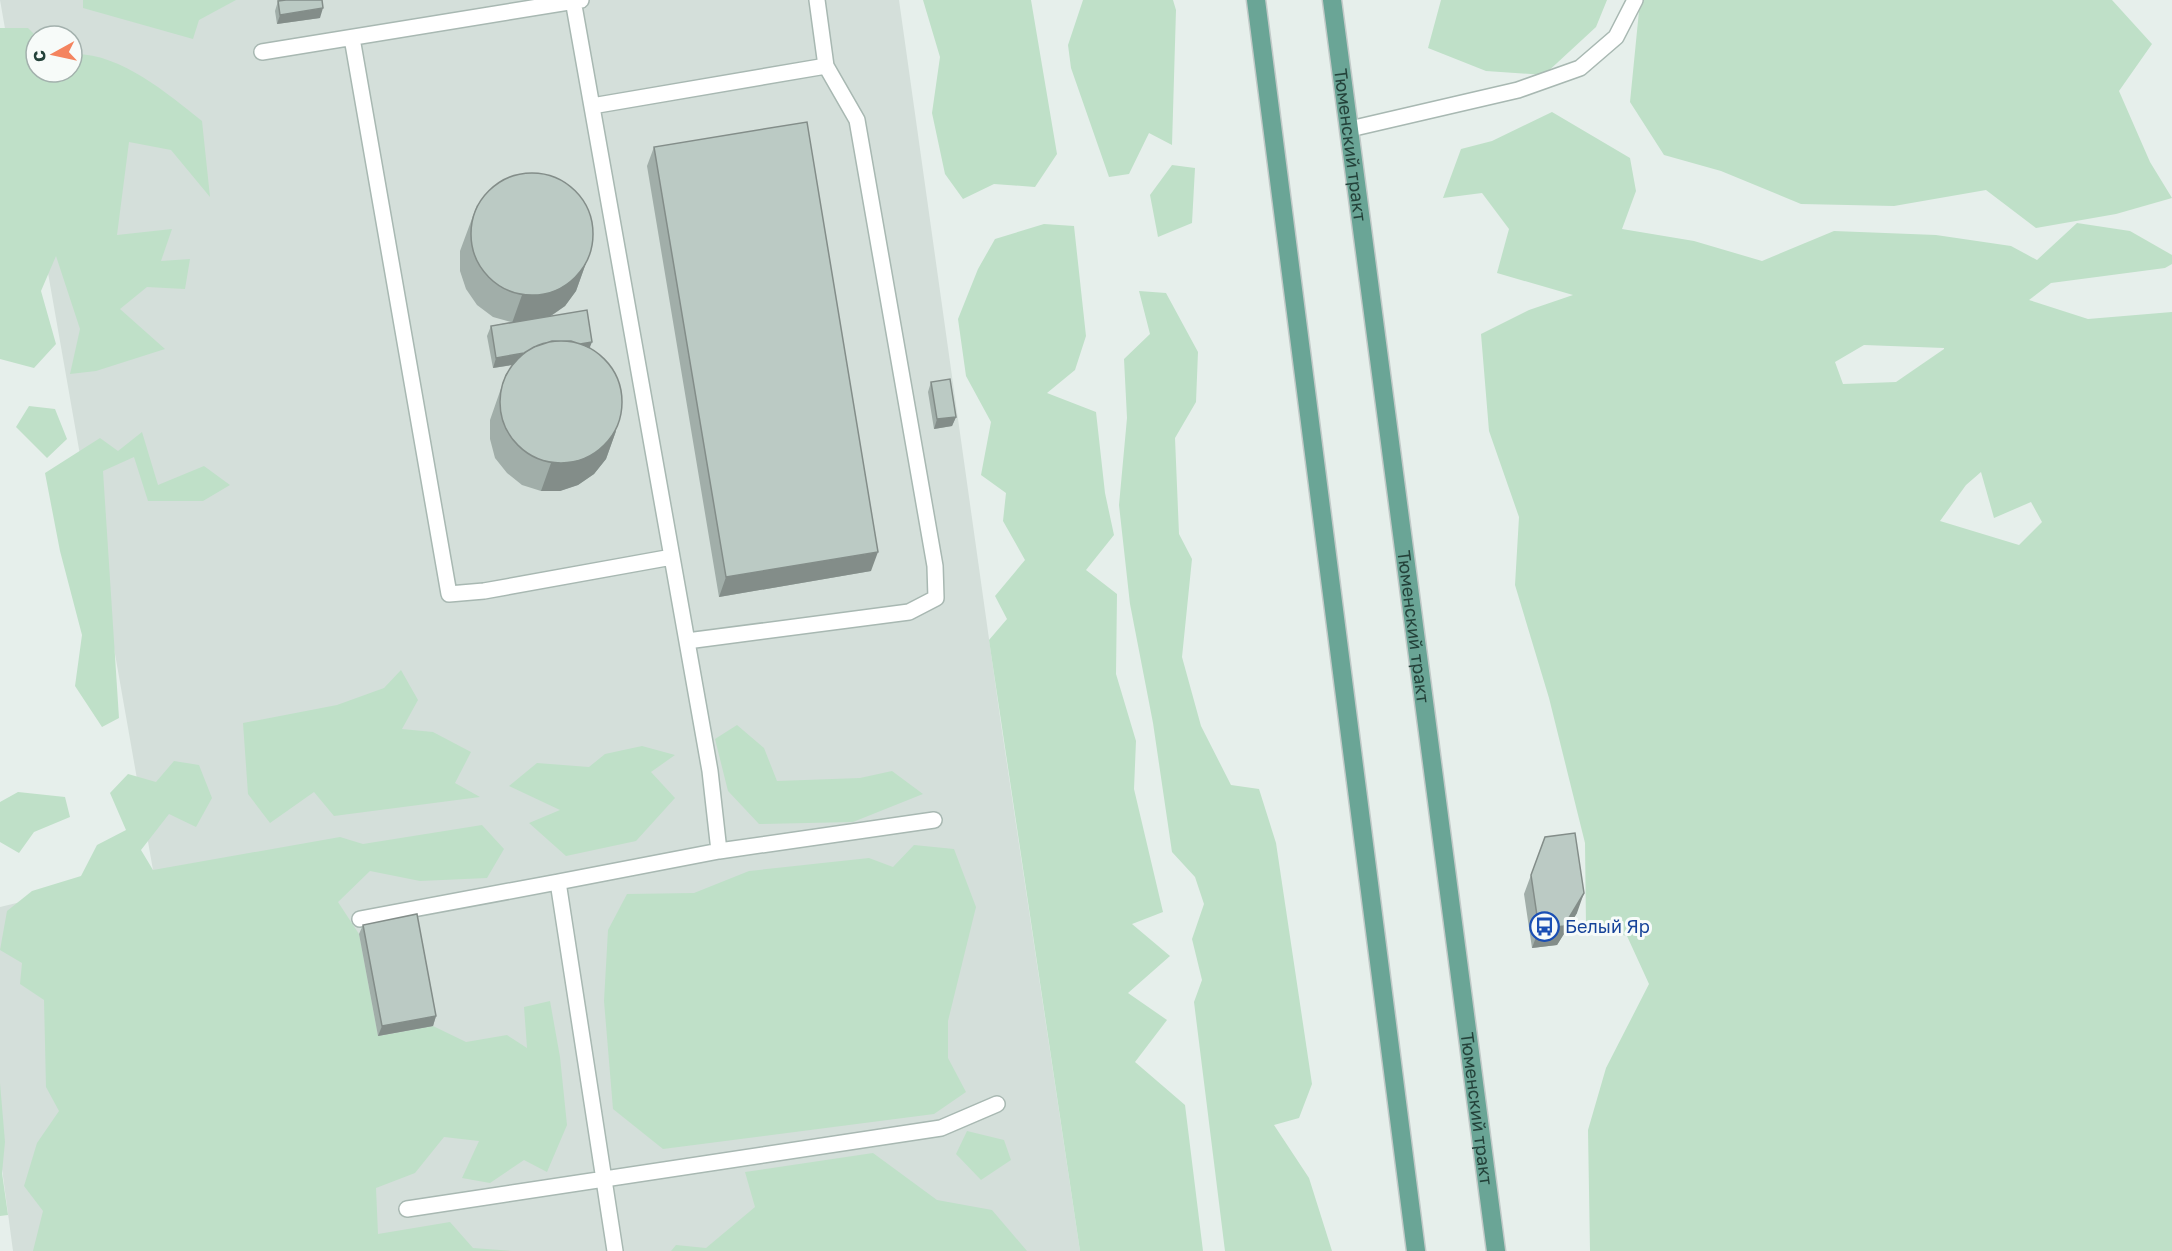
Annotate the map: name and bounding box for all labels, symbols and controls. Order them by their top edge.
north arrow [24,24,84,84]
text: С [28,49,50,63]
street label: Тюменский тракт [1330,67,1372,223]
street label: Тюменский тракт [1393,549,1435,704]
bus stop icon: Белый Яр [1528,910,1560,942]
place label: Белый Яр [1565,915,1650,937]
street label: Тюменский тракт [1456,1031,1498,1186]

